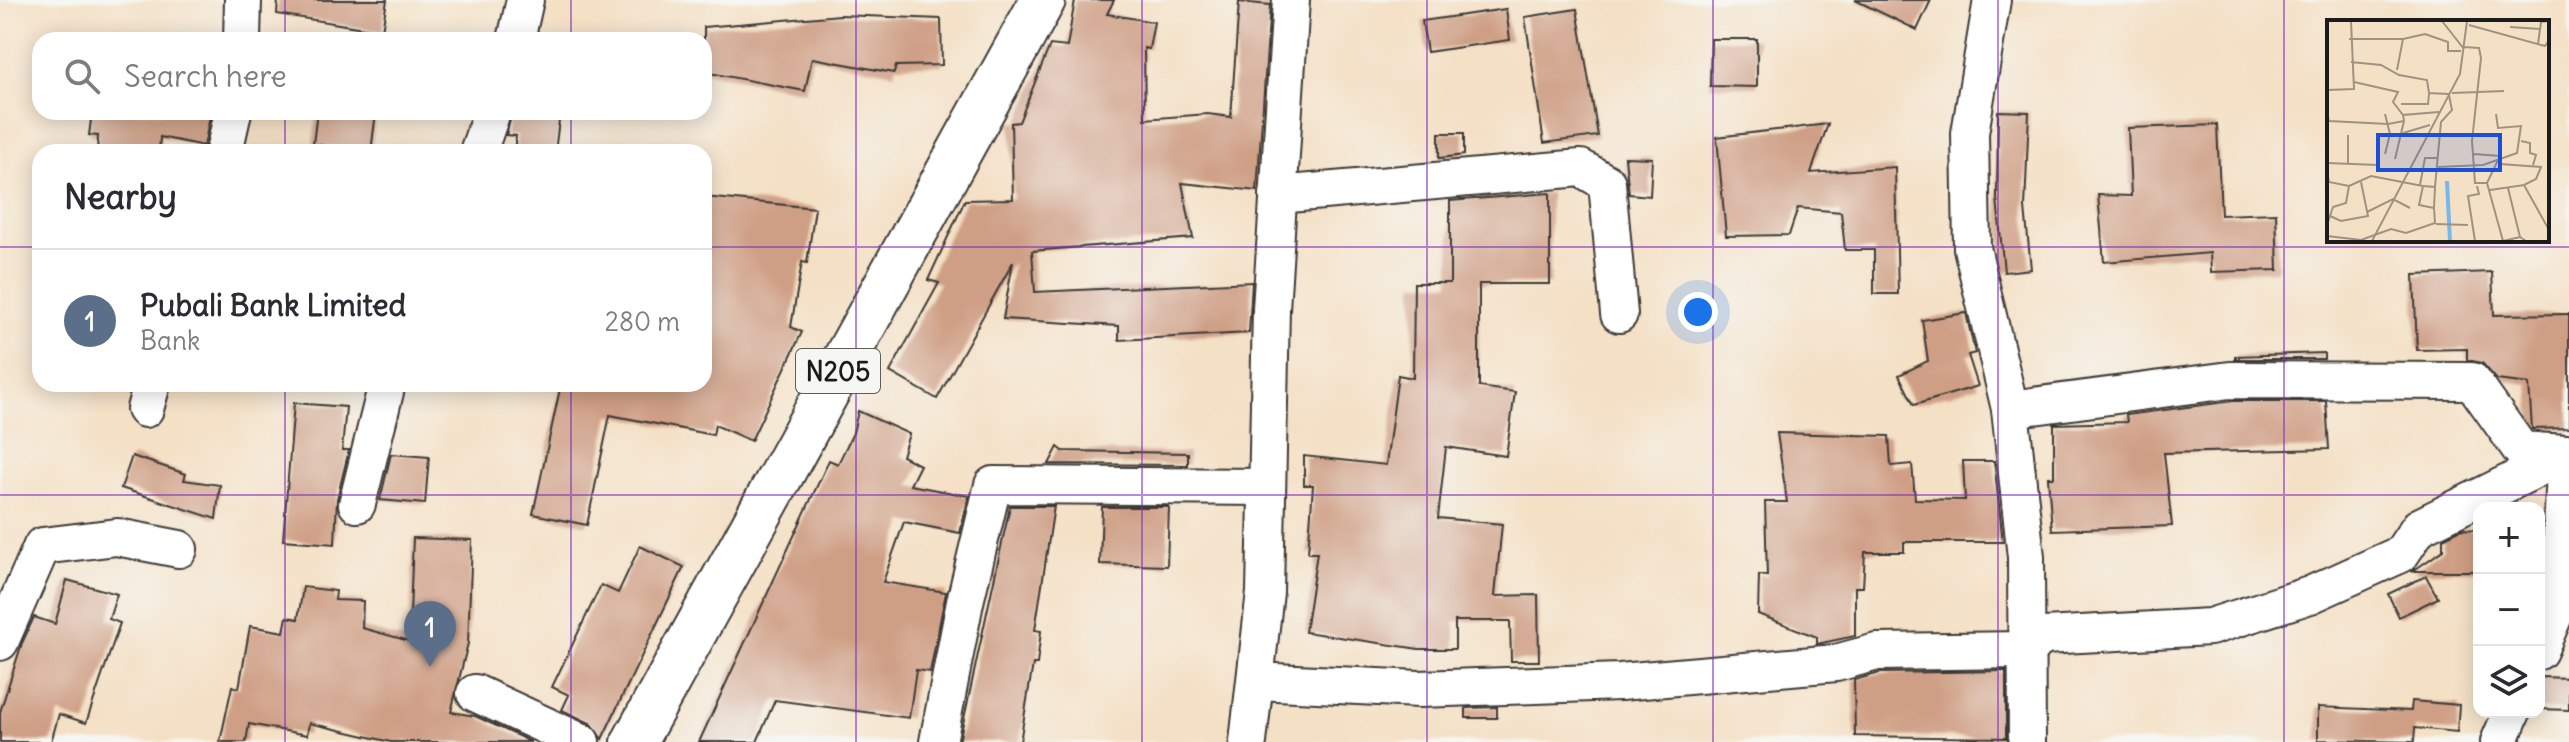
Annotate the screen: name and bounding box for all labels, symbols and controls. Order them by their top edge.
inset map [2327,20,2549,242]
search box [32,32,712,120]
icon: search [60,54,104,98]
text: Search here [124,57,287,95]
text: Nearby [64,175,177,218]
text: Pubali Bank Limited [140,286,406,324]
your location [1678,292,1718,332]
text: 1 [85,305,95,338]
text: 280 m [605,305,680,338]
text: Bank [140,324,200,357]
road number: N205 [796,349,880,393]
map controls [2473,502,2545,718]
button: + [2473,502,2545,574]
button: − [2473,574,2545,646]
pin: 1 [404,601,456,667]
button: layers [2473,646,2545,718]

